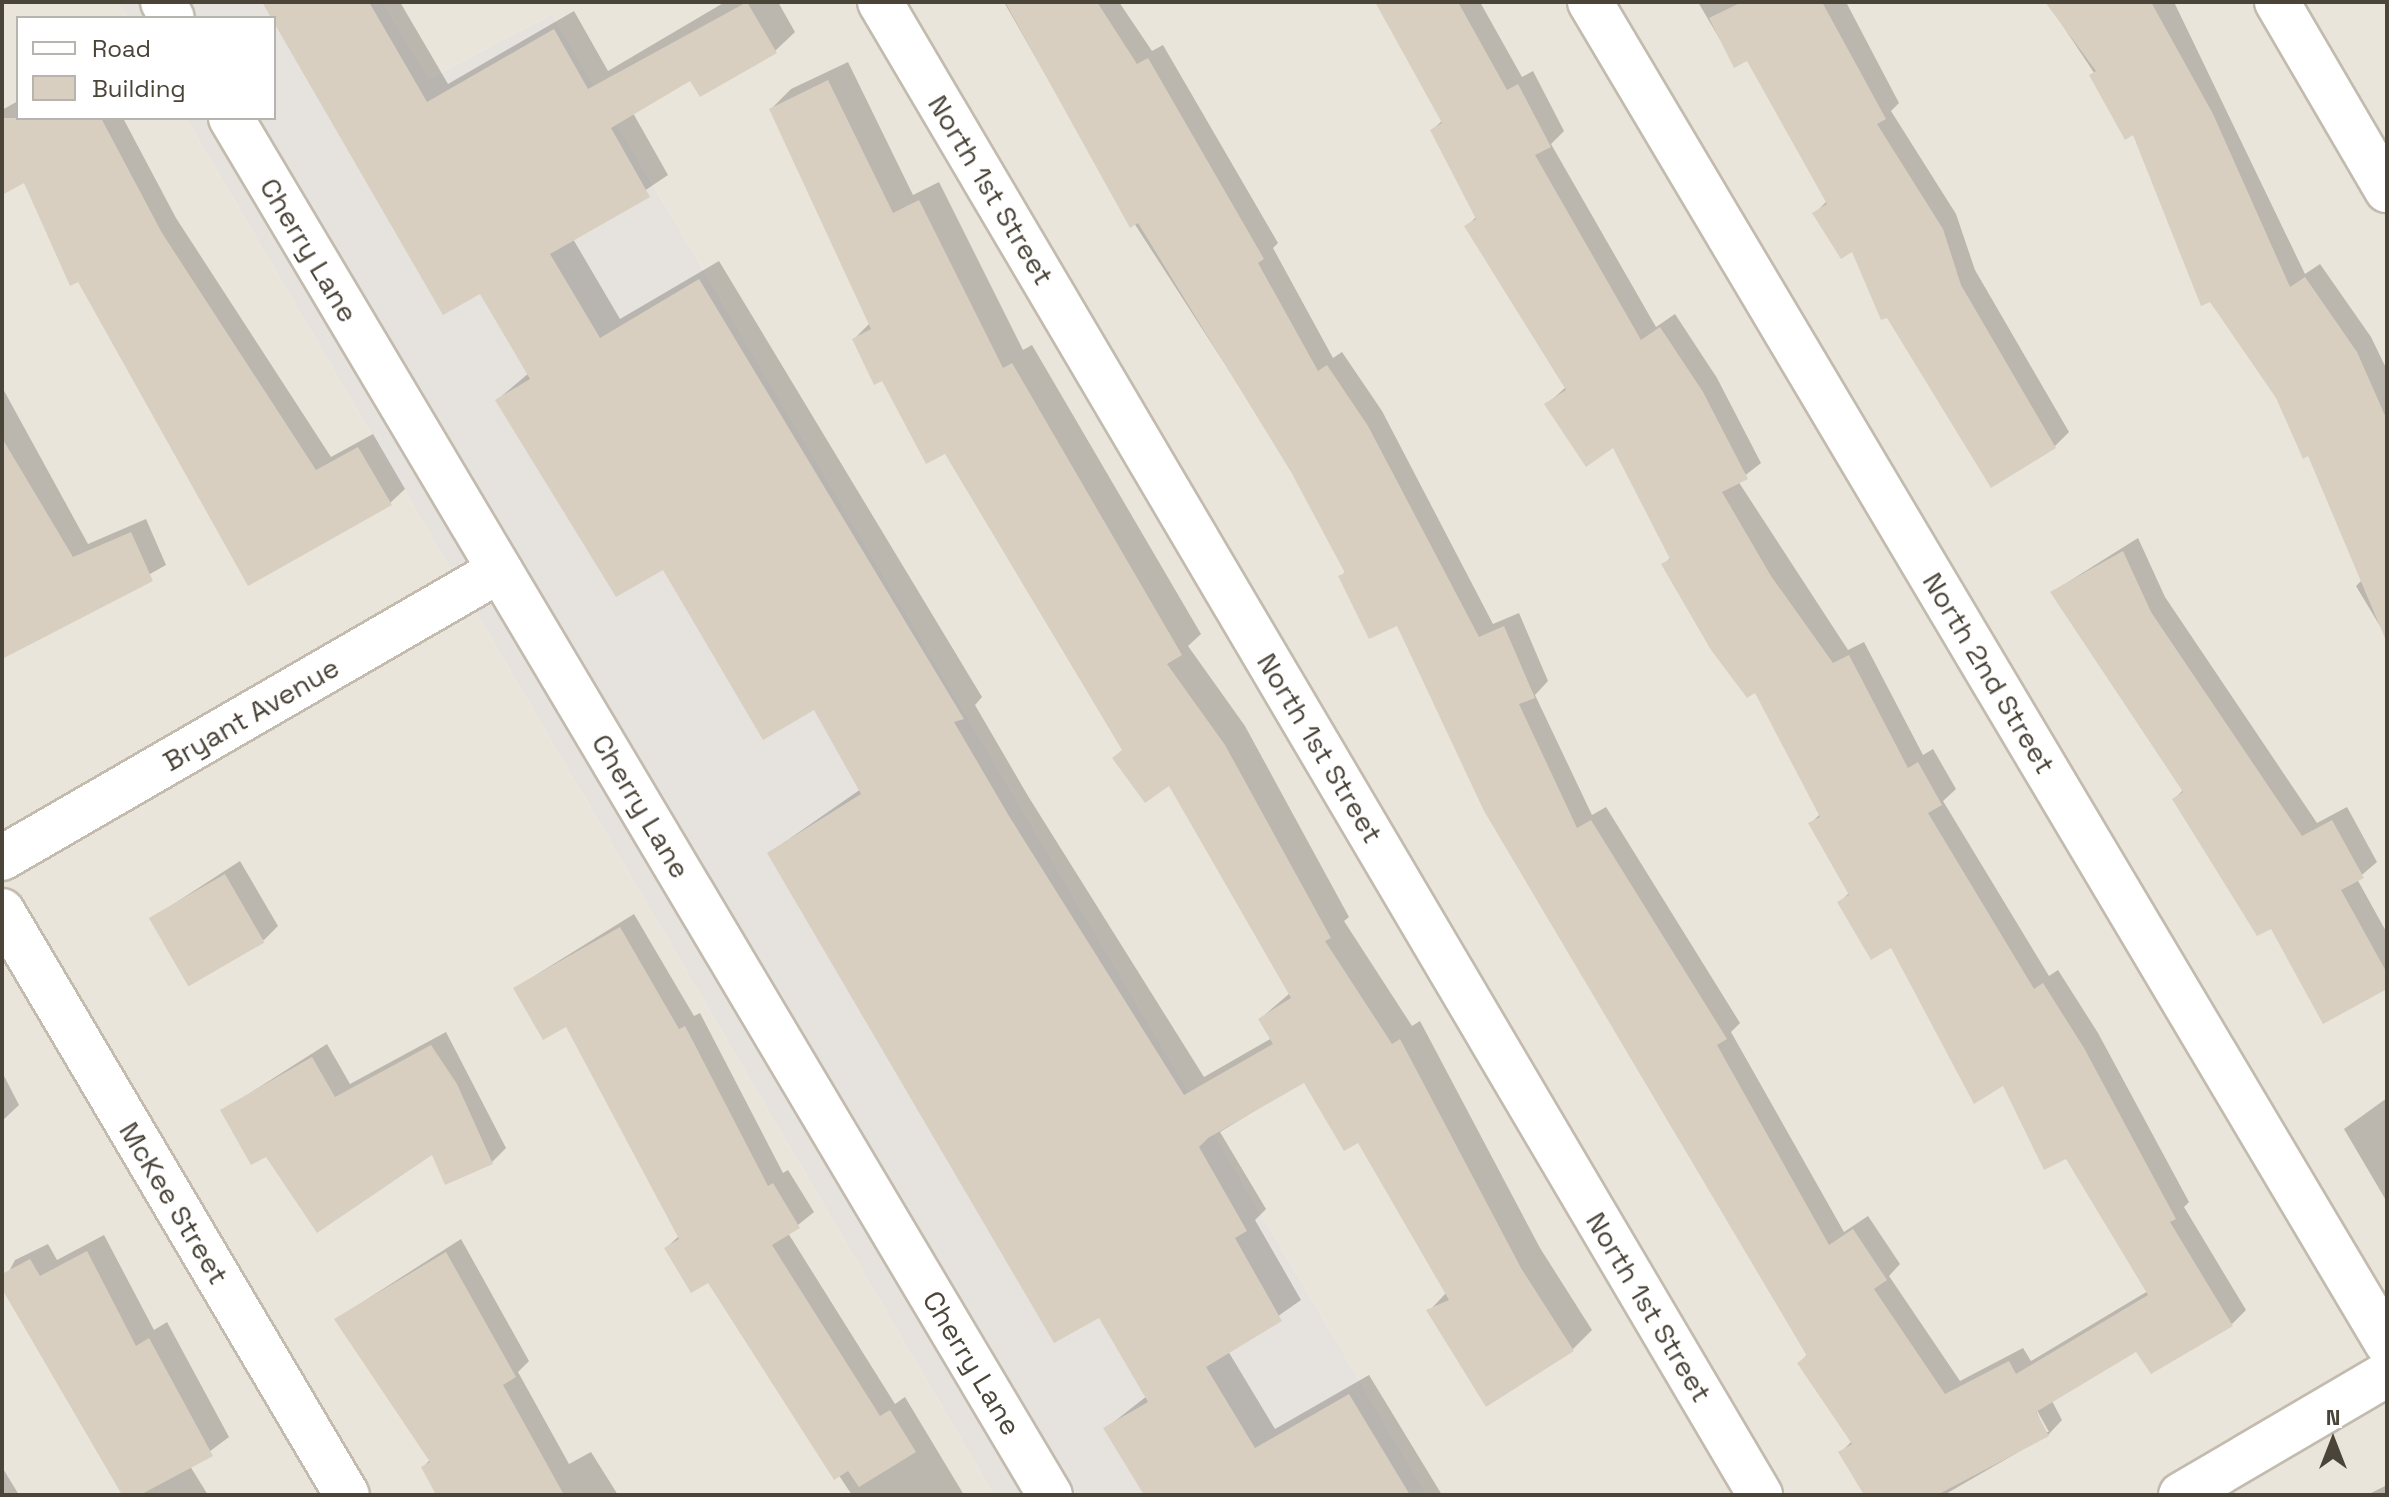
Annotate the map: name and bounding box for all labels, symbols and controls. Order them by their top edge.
legend [16,16,276,120]
text: Road [92,33,151,64]
text: Building [92,73,186,104]
street label: North 1st Street [921,89,1061,291]
street label: Cherry Lane [253,172,365,328]
street label: North 2nd Street [1916,566,2062,780]
street label: North 1st Street [1250,647,1390,849]
street label: Bryant Avenue [157,650,345,778]
street label: Cherry Lane [585,728,697,884]
street label: McKee Street [112,1116,236,1290]
street label: North 1st Street [1579,1206,1719,1408]
street label: Cherry Lane [916,1285,1028,1441]
north arrow [2293,1401,2373,1481]
text: N [2326,1403,2340,1431]

